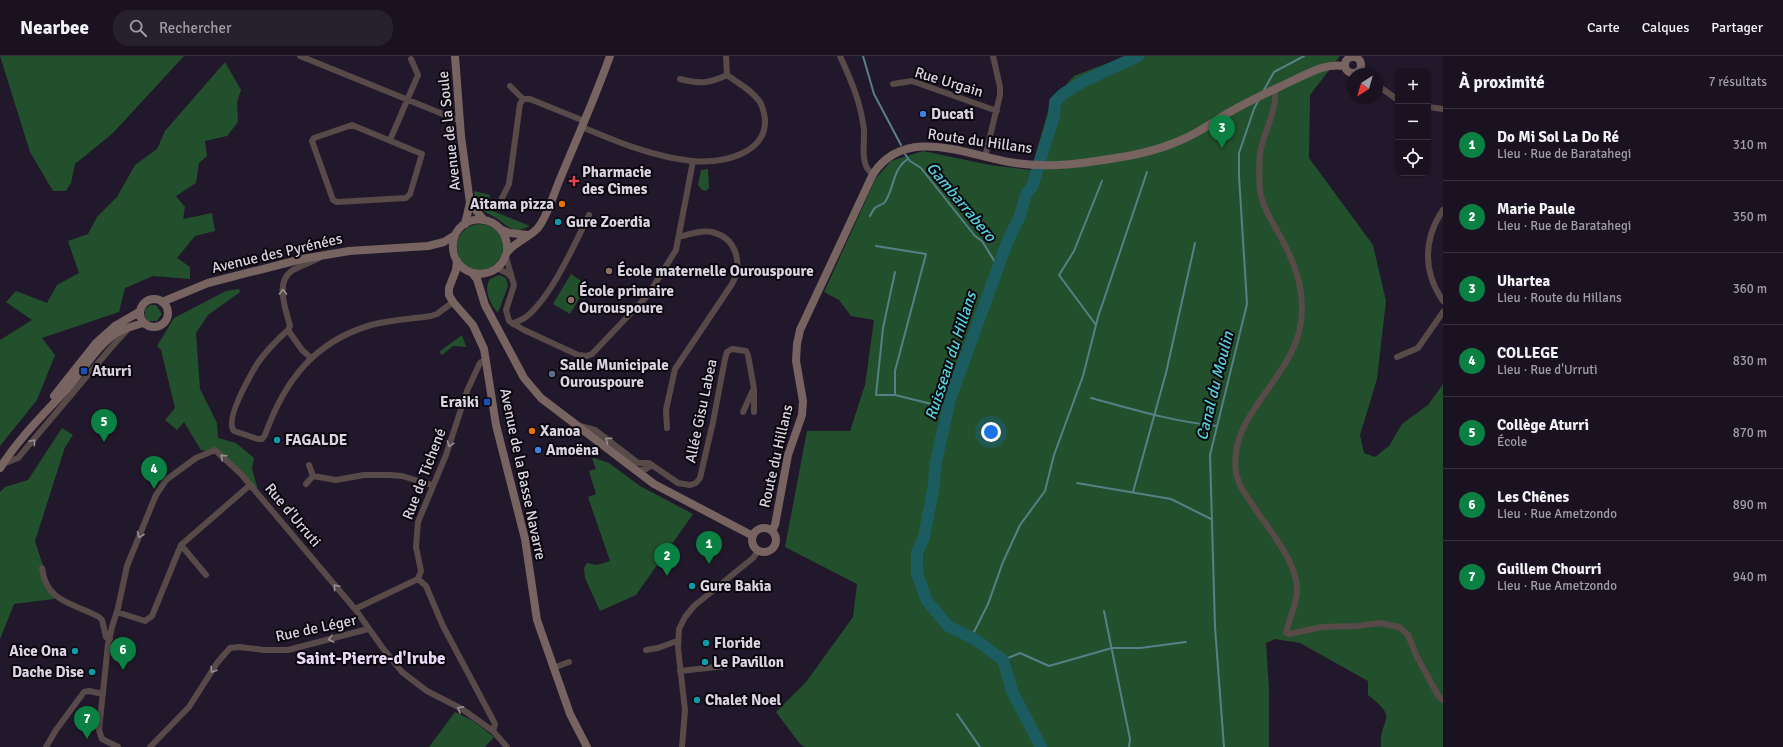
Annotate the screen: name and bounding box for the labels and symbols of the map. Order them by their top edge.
street label: Rue Urgain [912,63,986,101]
north arrow [1347,68,1383,104]
street label: Avenue de la Soule [434,70,464,192]
place label: Ducati [931,105,974,123]
marker: Ducati [918,109,928,119]
pin: 3 [1209,115,1235,148]
street label: Route du Hillans [927,125,1034,157]
water label: Gambarrabero [922,158,1001,246]
place label: Pharmacie des Cimes [582,163,652,198]
marker: Pharmacie des Cimes [569,176,579,186]
place label: Aitama pizza [470,195,554,213]
marker: Aitama pizza [557,199,567,209]
place label: Gure Zoerdia [566,213,651,231]
marker: Gure Zoerdia [553,217,563,227]
street label: Avenue des Pyrénées [210,229,345,277]
place label: École maternelle Ourouspoure [617,261,814,280]
marker: École maternelle Ourouspoure [604,266,614,276]
place label: École primaire Ourouspoure [579,281,674,317]
water label: Ruisseau du Hillans [921,287,982,423]
one-way arrow [279,289,287,295]
marker: École primaire Ourouspoure [566,295,576,305]
water label: Canal du Moulin [1192,328,1238,442]
place label: Salle Municipale Ourouspoure [560,356,669,391]
street label: Allée Gisu Labea [681,357,721,465]
place label: Aturri [92,362,132,380]
marker: Aturri [79,366,89,376]
marker: Salle Municipale Ourouspoure [547,369,557,379]
street label: Avenue de la Basse Navarre [496,386,550,562]
place label: Eraiki [440,393,479,411]
marker: Eraiki [482,397,492,407]
street label: Route du Hillans [755,402,797,509]
pin: 5 [91,409,117,442]
place label: Xanoa [540,422,581,440]
your location [981,422,1001,442]
street label: Rue de Tichené [398,426,450,522]
marker: Xanoa [527,426,537,436]
place label: FAGALDE [285,431,348,449]
marker: FAGALDE [272,435,282,445]
one-way arrow [605,438,612,445]
one-way arrow [29,439,36,446]
one-way arrow [447,440,455,447]
place label: Amoëna [546,441,599,459]
marker: Amoëna [533,445,543,455]
one-way arrow [220,454,228,461]
pin: 4 [141,456,167,489]
street label: Rue d'Urruti [261,480,325,550]
pin: 1 [696,531,722,564]
one-way arrow [136,532,144,539]
pin: 2 [654,543,680,576]
place label: Gure Bakia [700,577,772,595]
marker: Gure Bakia [687,581,697,591]
one-way arrow [334,585,341,592]
street label: Rue de Léger [274,611,359,645]
place label: Floride [714,634,761,652]
one-way arrow [328,635,334,643]
pin: 6 [110,637,136,670]
marker: Floride [701,638,711,648]
place label: Aice Ona [9,642,67,660]
marker: Aice Ona [70,646,80,656]
district label: Saint-Pierre-d'Irube [296,648,446,669]
place label: Le Pavillon [713,653,784,671]
marker: Le Pavillon [700,657,710,667]
place label: Dache Dise [12,663,84,681]
one-way arrow [210,666,218,673]
marker: Dache Dise [87,667,97,677]
place label: Chalet Noel [705,691,782,709]
marker: Chalet Noel [692,695,702,705]
pin: 7 [74,706,100,739]
one-way arrow [457,707,465,714]

